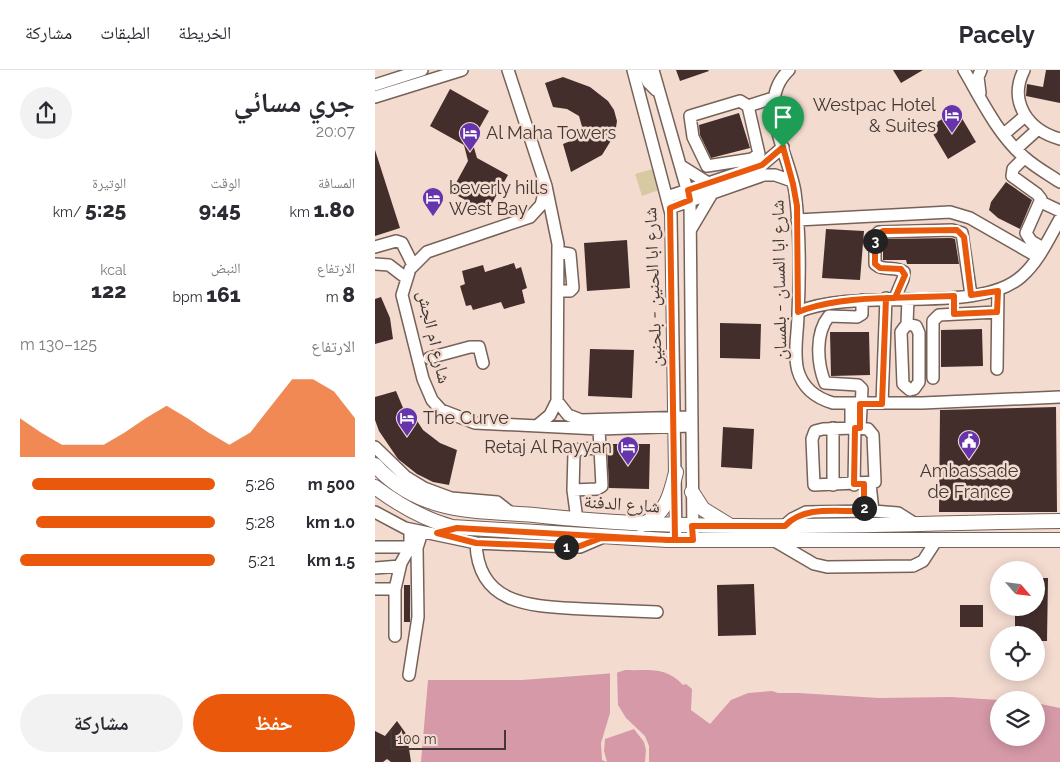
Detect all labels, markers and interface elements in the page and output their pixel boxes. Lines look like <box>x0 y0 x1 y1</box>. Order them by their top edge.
text: Pacely <box>958 20 1035 49</box>
text: مشاركة <box>25 22 72 43</box>
text: الطبقات <box>100 22 150 43</box>
text: الخريطة <box>178 22 231 43</box>
text: جري مسائي <box>234 86 355 119</box>
button: share <box>20 87 72 139</box>
place label: Westpac Hotel & Suites <box>813 94 936 136</box>
pin <box>762 96 804 147</box>
icon: arrive <box>769 103 797 131</box>
hotel icon: Westpac Hotel & Suites <box>940 103 964 134</box>
hotel icon: Al Maha Towers <box>458 121 482 152</box>
text: 20:07 <box>316 122 355 141</box>
place label: Al Maha Towers <box>486 122 617 143</box>
text: الوتيرة <box>92 175 126 191</box>
text: الوقت <box>211 175 241 191</box>
text: المسافة <box>318 175 355 191</box>
place label: beverly hills West Bay <box>449 177 548 219</box>
hotel icon: beverly hills West Bay <box>421 186 445 217</box>
text: 5:25 <box>85 197 126 222</box>
text: 9:45 <box>199 197 241 222</box>
text: 1.80 <box>313 197 355 222</box>
street label: شارع ابا المسان - بلمسان <box>767 200 791 360</box>
text: /km <box>53 204 85 220</box>
text: km <box>290 204 313 220</box>
street label: شارع ابا الحنين - بلحنين <box>639 207 667 367</box>
pin: 3 <box>863 228 887 254</box>
text: 3 <box>872 233 879 249</box>
text: النبض <box>211 260 241 276</box>
text: الارتفاع <box>317 260 355 276</box>
text: kcal <box>100 262 126 278</box>
text: 122 <box>91 278 126 303</box>
text: 161 <box>206 282 241 307</box>
text: 8 <box>342 282 355 307</box>
street label: شارع ام الجش <box>412 288 455 386</box>
text: bpm <box>172 289 206 305</box>
text: m <box>326 289 342 305</box>
text: 125–130 m <box>20 335 97 354</box>
text: الارتفاع <box>311 337 355 356</box>
hotel icon: The Curve <box>395 406 419 437</box>
place label: The Curve <box>423 407 509 428</box>
public building icon: Ambassade de France <box>957 429 981 460</box>
hotel icon: Retaj Al Rayyan <box>616 435 640 466</box>
place label: Retaj Al Rayyan <box>484 436 612 457</box>
place label: Ambassade de France <box>920 460 1019 502</box>
text: 5:26 <box>245 475 275 494</box>
text: 500 m <box>308 475 355 494</box>
street label: شارع الدفنة <box>583 490 661 518</box>
pin: 2 <box>851 496 877 520</box>
text: 2 <box>861 500 868 516</box>
text: 5:28 <box>245 513 275 532</box>
text: 1.0 km <box>306 513 355 532</box>
pin: 1 <box>553 534 579 560</box>
text: 1 <box>563 539 570 555</box>
text: 5:21 <box>248 551 275 570</box>
text: 1.5 km <box>307 551 355 570</box>
north arrow <box>990 561 1045 616</box>
map controls <box>990 561 1045 746</box>
button: locate <box>990 626 1045 681</box>
button: layers <box>990 691 1045 746</box>
button: مشاركة <box>20 694 183 752</box>
button: حفظ <box>193 694 355 752</box>
scale bar <box>390 727 506 750</box>
text: 100 m <box>397 731 437 747</box>

